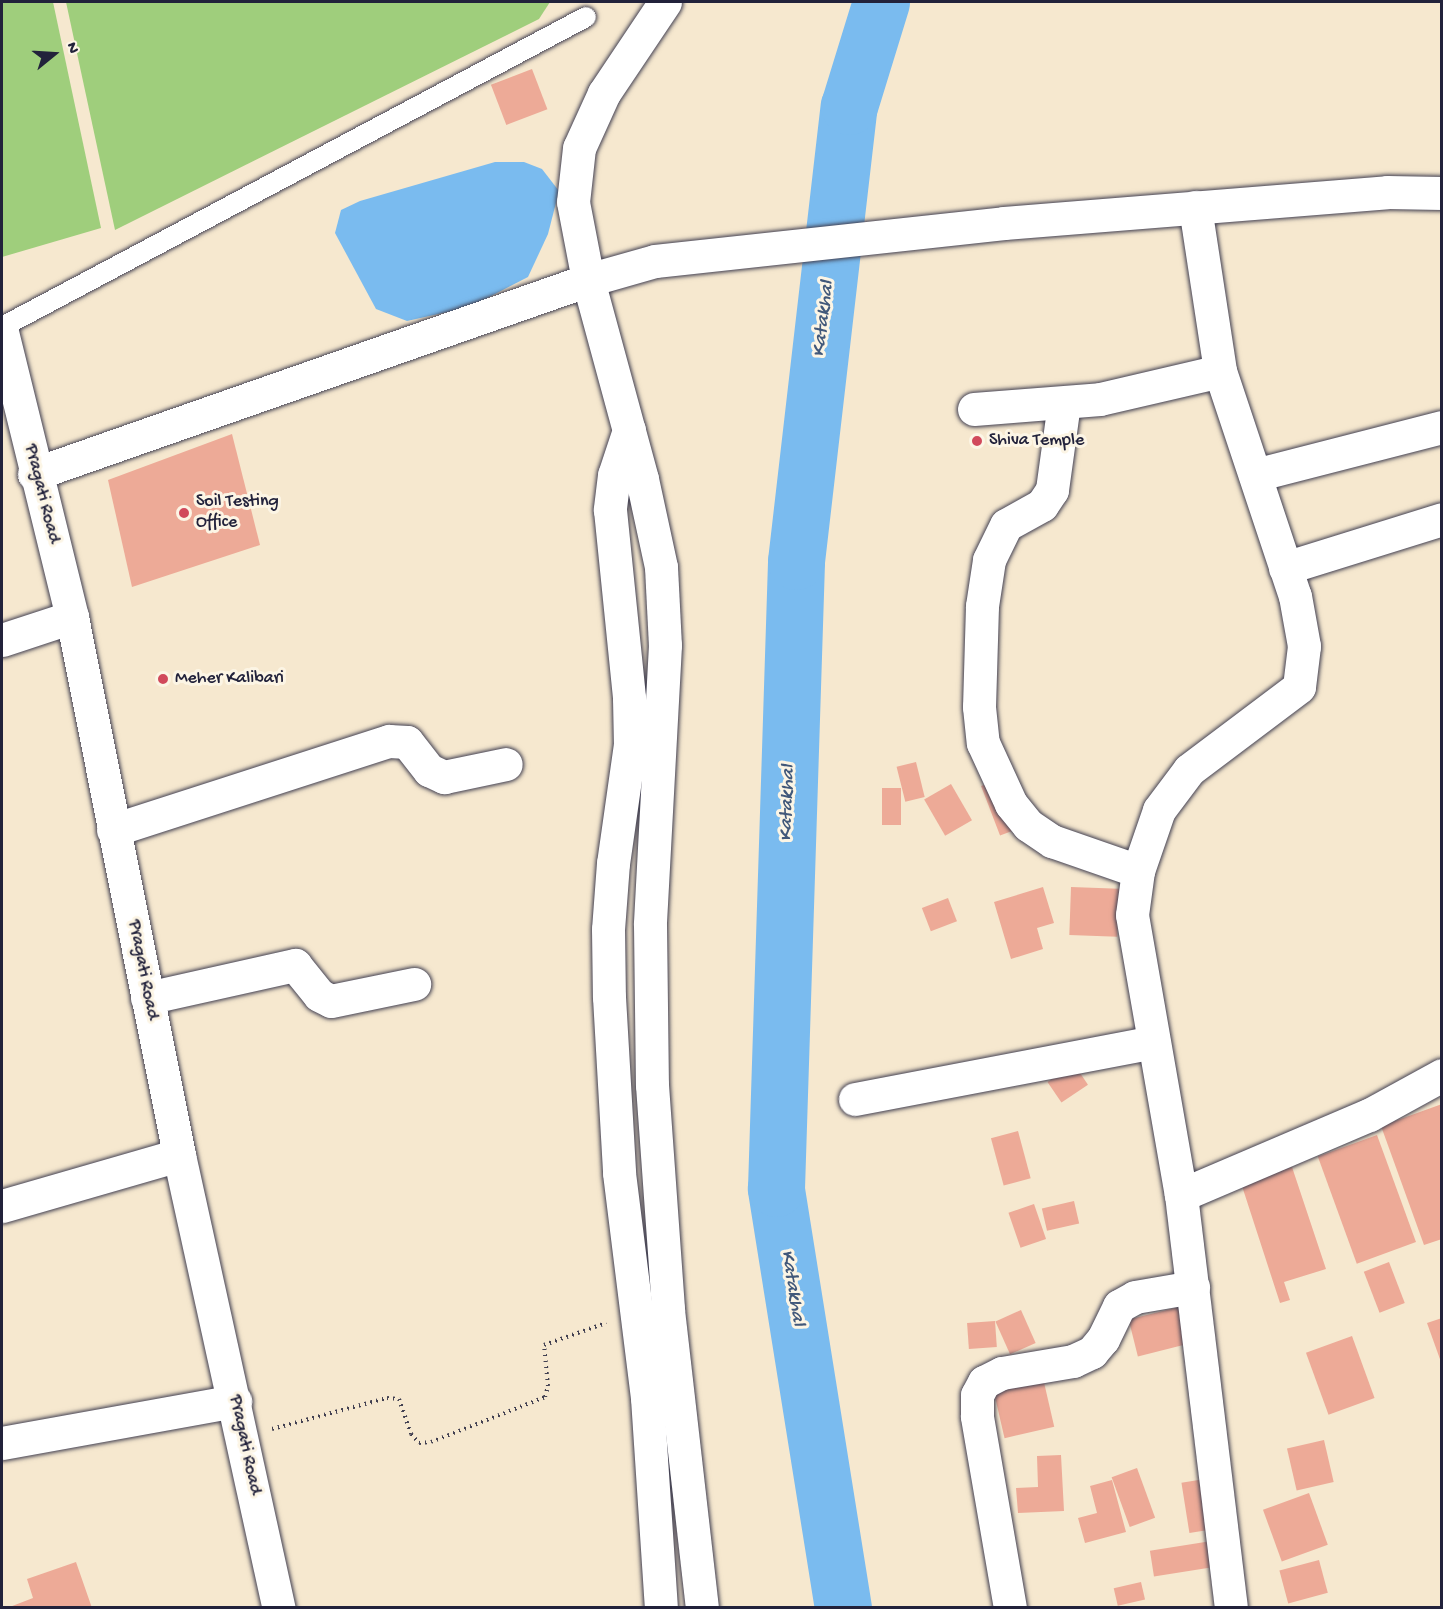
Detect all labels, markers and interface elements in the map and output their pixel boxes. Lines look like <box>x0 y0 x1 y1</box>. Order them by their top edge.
north arrow <box>24 24 84 84</box>
text: N <box>61 40 82 56</box>
water label: Katakhal <box>807 280 841 358</box>
place label: Shiva Temple <box>989 430 1084 452</box>
marker: Shiva Temple <box>970 434 984 448</box>
street label: Pragati Road <box>18 442 64 546</box>
place label: Soil Testing Office <box>196 492 279 534</box>
marker: Soil Testing Office <box>177 506 191 520</box>
place label: Meher Kalibari <box>175 668 284 690</box>
marker: Meher Kalibari <box>156 672 170 686</box>
water label: Katakhal <box>775 764 801 842</box>
street label: Pragati Road <box>122 918 162 1022</box>
water label: Katakhal <box>774 1248 810 1328</box>
street label: Pragati Road <box>223 1393 265 1497</box>

